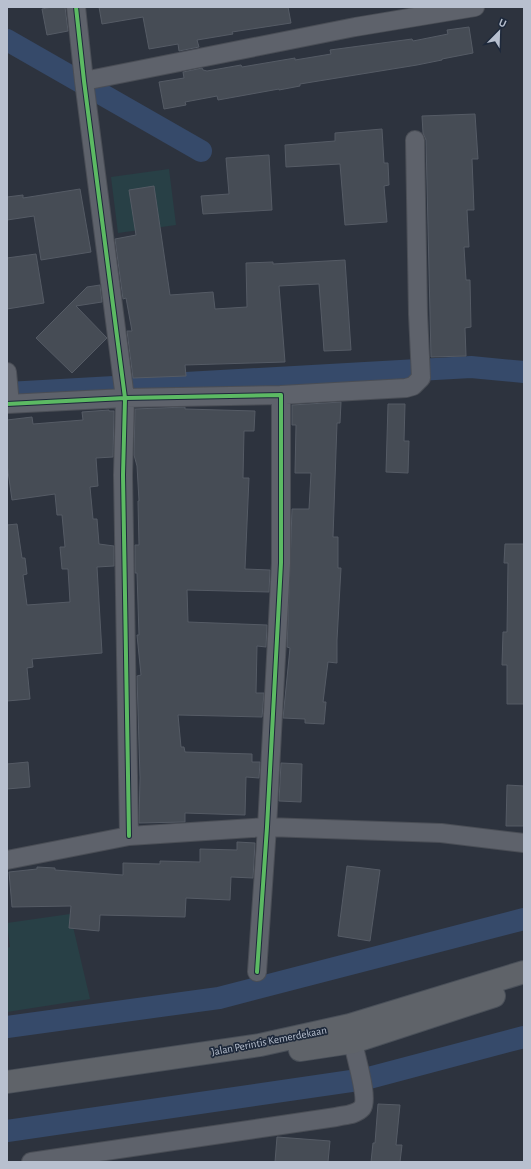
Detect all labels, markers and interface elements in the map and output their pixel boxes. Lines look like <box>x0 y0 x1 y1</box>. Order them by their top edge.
north arrow <box>479 12 519 52</box>
text: U <box>497 17 508 30</box>
street label: Jalan Perintis Kemerdekaan <box>210 1024 328 1058</box>

